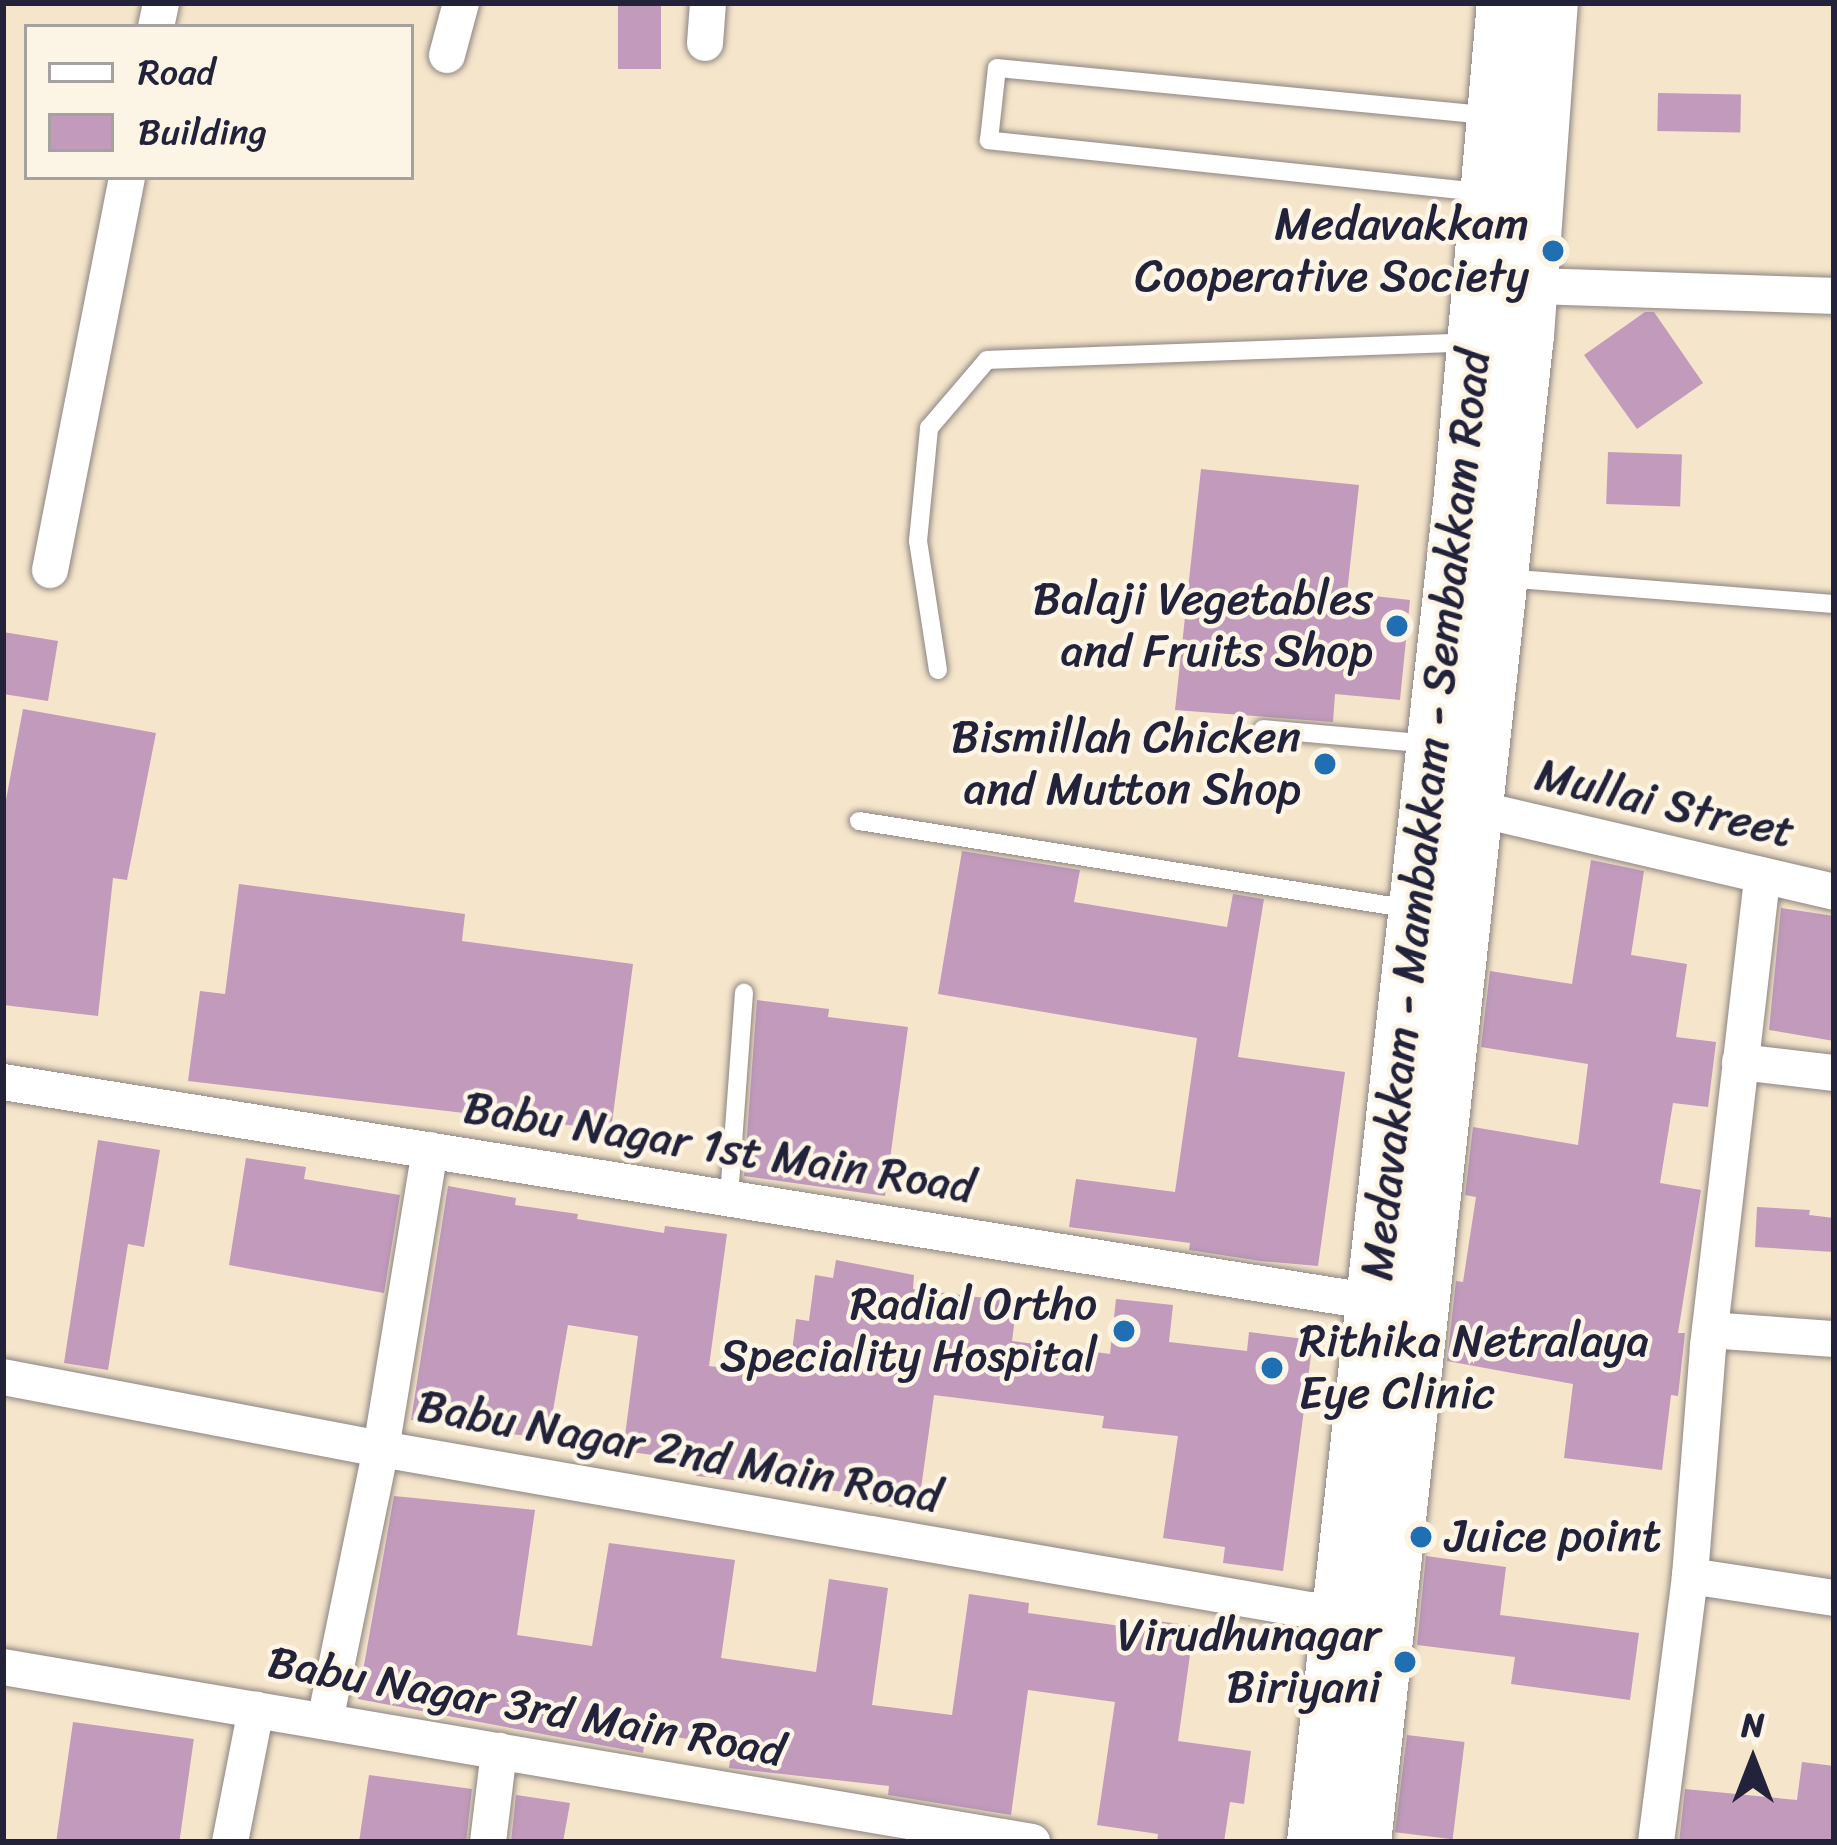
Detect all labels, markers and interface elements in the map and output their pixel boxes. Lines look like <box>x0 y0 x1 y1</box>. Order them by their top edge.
legend <box>24 24 414 180</box>
text: Road <box>138 40 215 104</box>
text: Building <box>138 100 267 164</box>
place label: Medavakkam Cooperative Society <box>1133 198 1529 304</box>
marker: Medavakkam Cooperative Society <box>1540 238 1566 264</box>
street label: Medavakkam - Mambakkam - Sembakkam Road <box>1350 348 1502 1282</box>
place label: Balaji Vegetables and Fruits Shop <box>1033 573 1373 679</box>
marker: Balaji Vegetables and Fruits Shop <box>1384 613 1410 639</box>
place label: Bismillah Chicken and Mutton Shop <box>951 711 1301 817</box>
street label: Mullai Street <box>1530 748 1800 860</box>
marker: Bismillah Chicken and Mutton Shop <box>1312 751 1338 777</box>
street label: Babu Nagar 1st Main Road <box>460 1081 978 1215</box>
place label: Radial Ortho Speciality Hospital <box>719 1278 1097 1384</box>
marker: Radial Ortho Speciality Hospital <box>1108 1315 1140 1347</box>
place label: Rithika Netralaya Eye Clinic <box>1299 1315 1649 1421</box>
marker: Rithika Netralaya Eye Clinic <box>1256 1352 1288 1384</box>
street label: Babu Nagar 2nd Main Road <box>413 1379 945 1525</box>
place label: Juice point <box>1445 1510 1660 1564</box>
marker: Juice point <box>1408 1524 1434 1550</box>
place label: Virudhunagar Biriyani <box>1117 1609 1381 1715</box>
street label: Babu Nagar 3rd Main Road <box>264 1635 788 1779</box>
marker: Virudhunagar Biriyani <box>1392 1649 1418 1675</box>
text: N <box>1742 1696 1764 1754</box>
north arrow <box>1693 1701 1813 1821</box>

